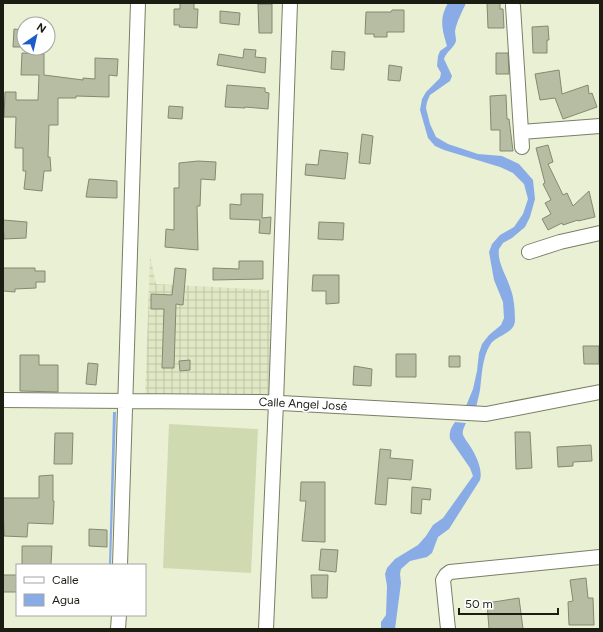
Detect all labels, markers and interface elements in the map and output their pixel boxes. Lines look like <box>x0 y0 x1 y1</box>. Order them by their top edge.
north arrow <box>16 16 56 56</box>
text: N <box>34 20 48 36</box>
street label: Calle Angel José <box>258 395 348 413</box>
legend <box>16 564 146 616</box>
text: Calle <box>52 573 79 587</box>
scale bar <box>459 590 558 616</box>
text: Agua <box>52 593 80 607</box>
text: 50 m <box>465 597 493 611</box>

